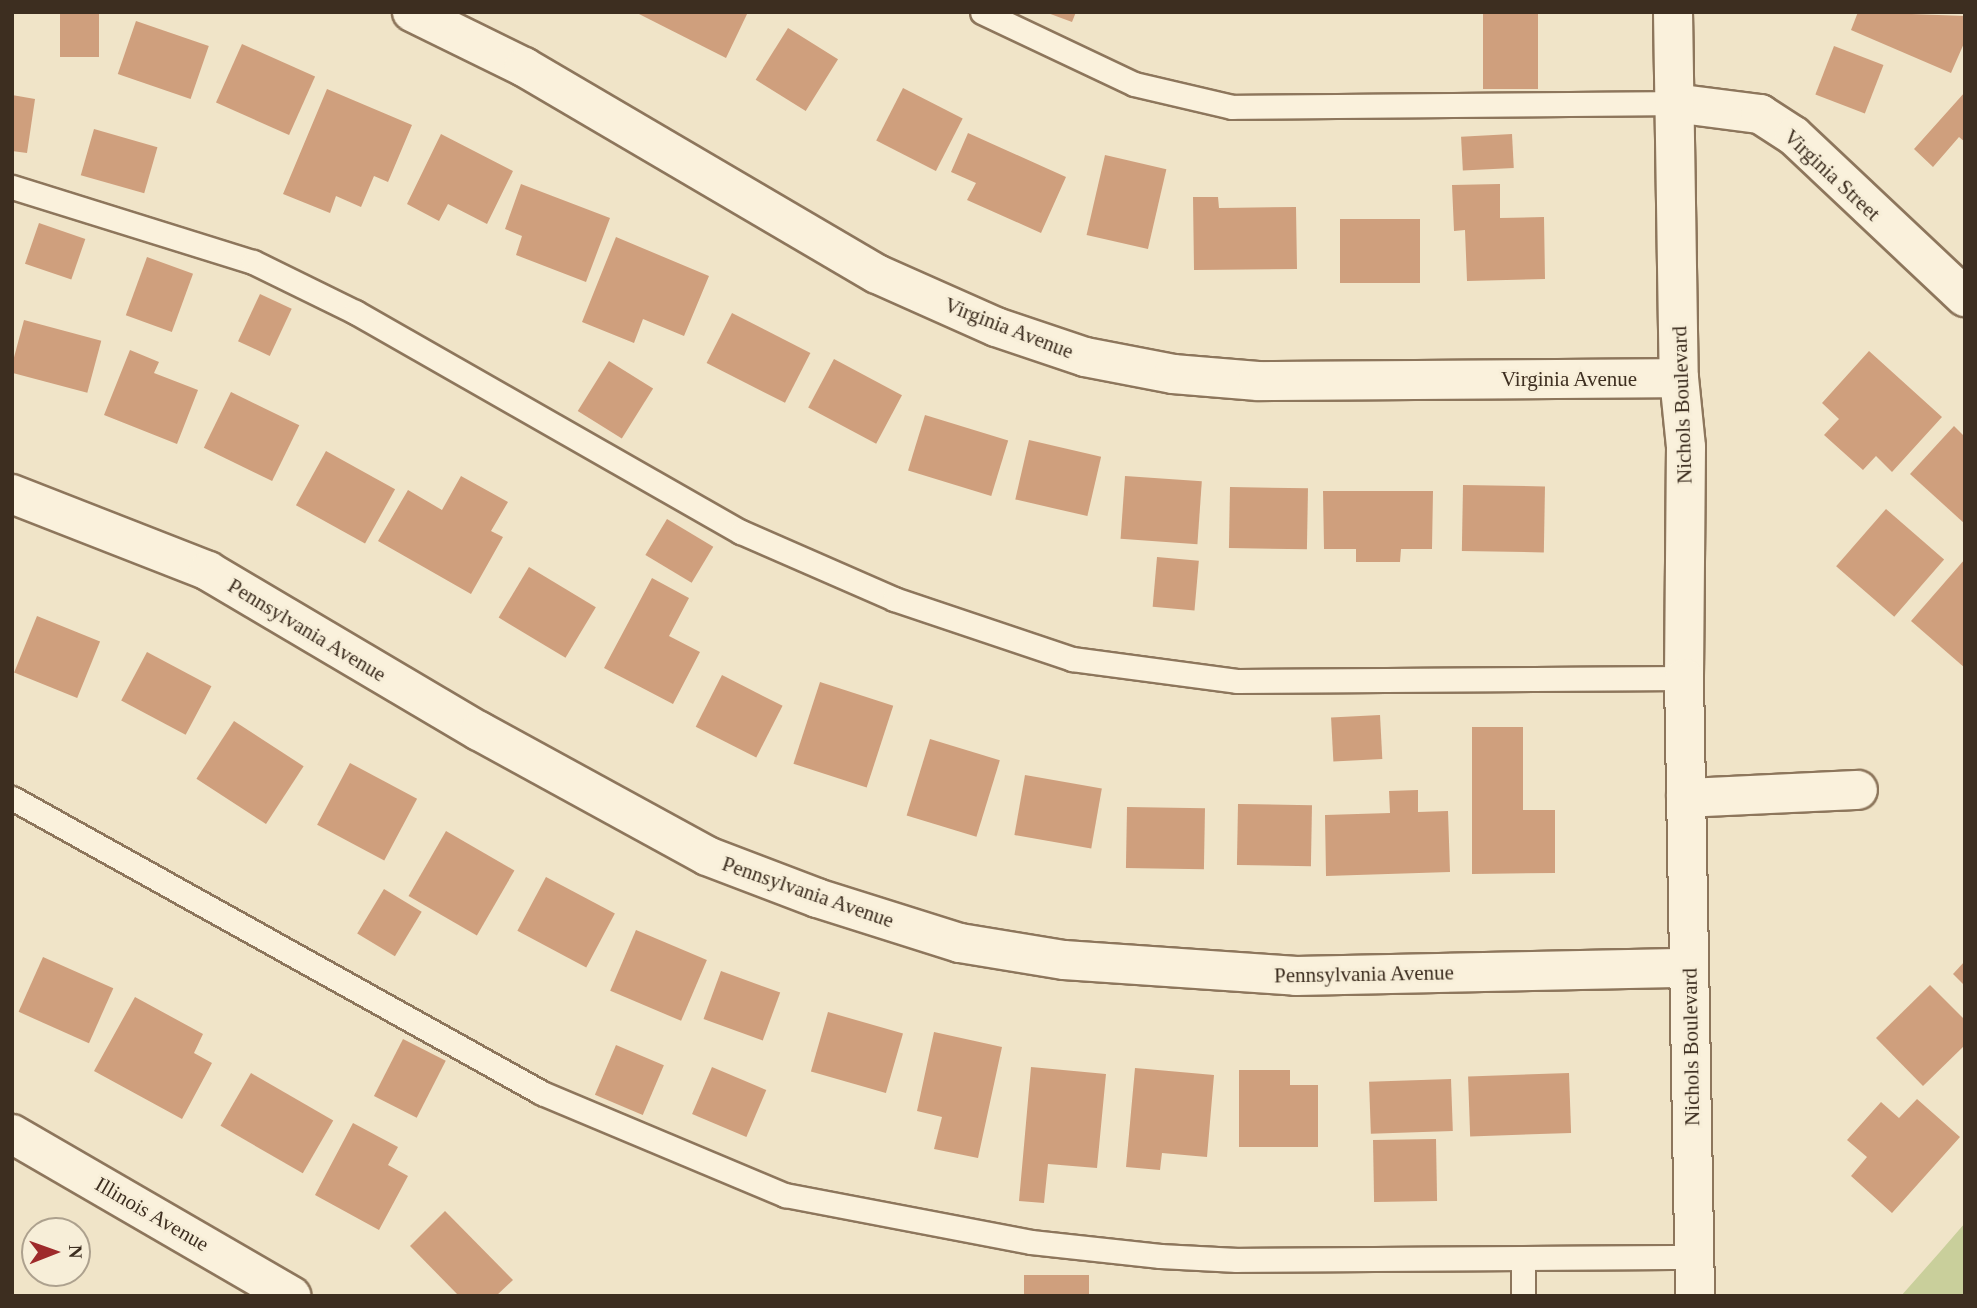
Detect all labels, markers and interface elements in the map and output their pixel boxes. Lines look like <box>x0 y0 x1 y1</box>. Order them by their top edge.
street label: Virginia Street <box>1779 124 1885 226</box>
street label: Virginia Avenue <box>940 292 1078 364</box>
street label: Nichols Boulevard <box>1667 326 1697 484</box>
street label: Virginia Avenue <box>1500 366 1638 392</box>
street label: Pennsylvania Avenue <box>223 573 391 687</box>
street label: Pennsylvania Avenue <box>718 851 898 933</box>
street label: Pennsylvania Avenue <box>1273 960 1455 988</box>
street label: Nichols Boulevard <box>1677 968 1705 1126</box>
street label: Illinois Avenue <box>90 1171 214 1257</box>
north arrow <box>21 1217 91 1287</box>
text: N <box>65 1245 86 1259</box>

